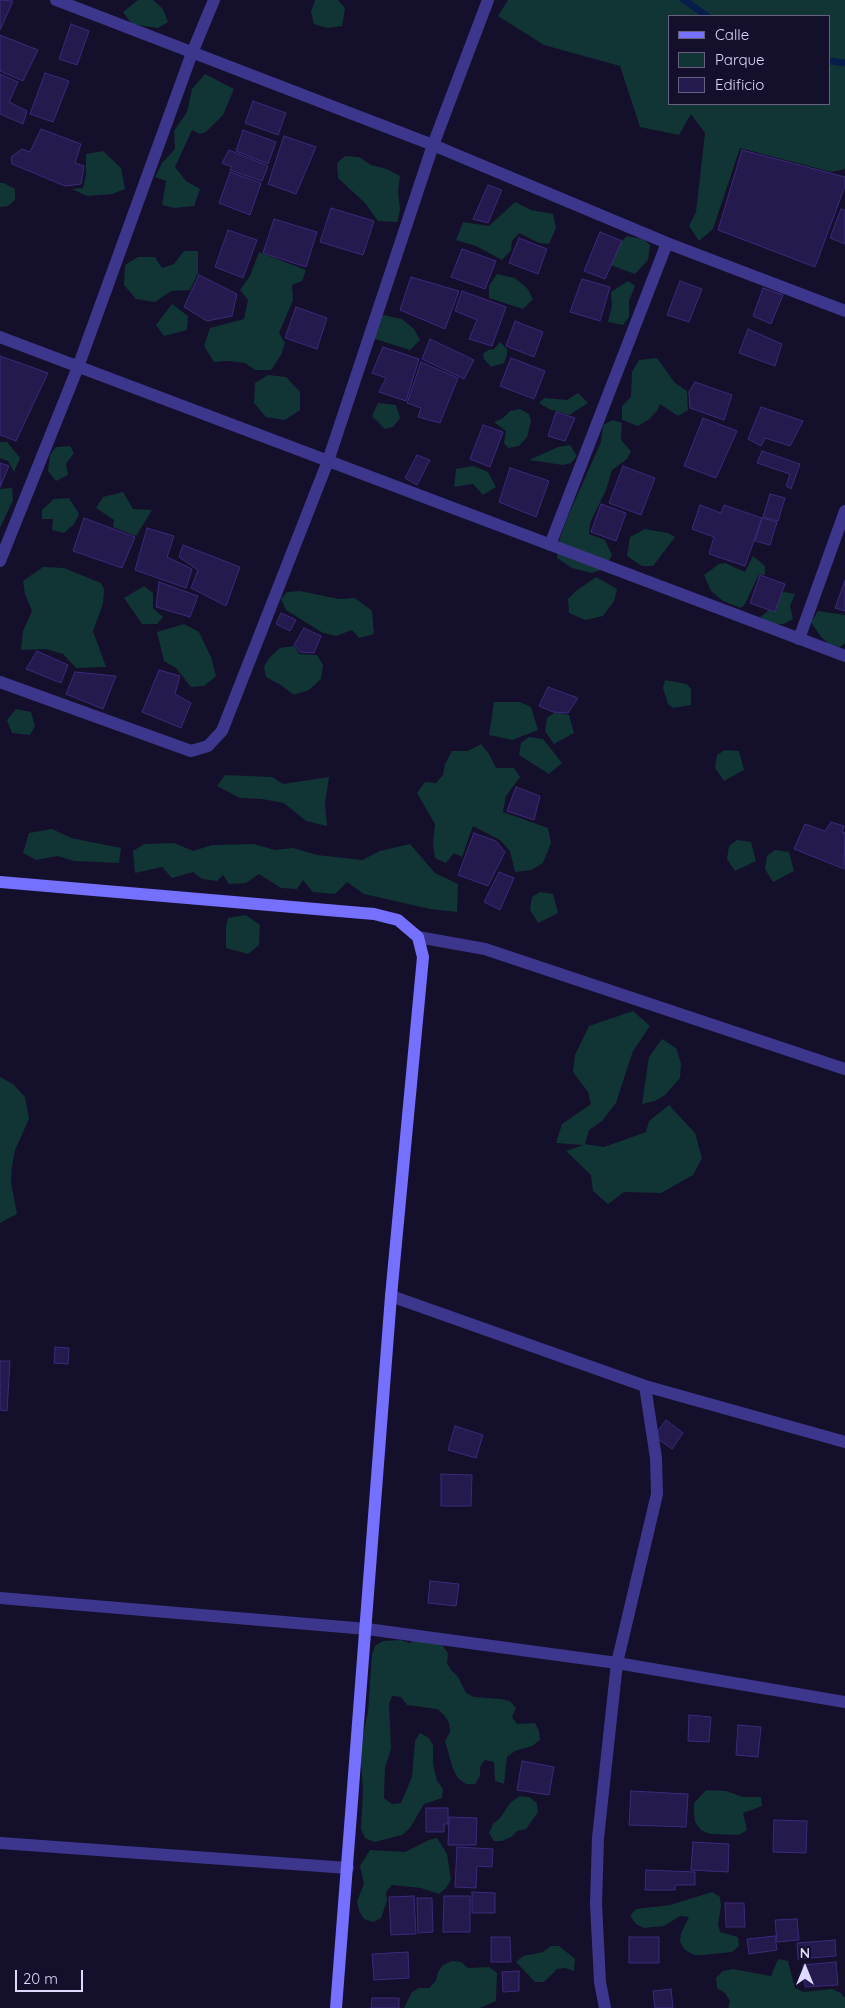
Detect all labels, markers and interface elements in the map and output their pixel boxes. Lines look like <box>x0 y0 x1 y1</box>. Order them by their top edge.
legend <box>668 15 830 105</box>
text: Calle <box>715 25 749 44</box>
text: Parque <box>715 50 765 69</box>
text: Edificio <box>715 75 764 94</box>
north arrow <box>780 1943 830 1993</box>
text: N <box>800 1944 810 1962</box>
scale bar <box>18 1960 85 1992</box>
text: 20 m <box>23 1969 58 1988</box>

